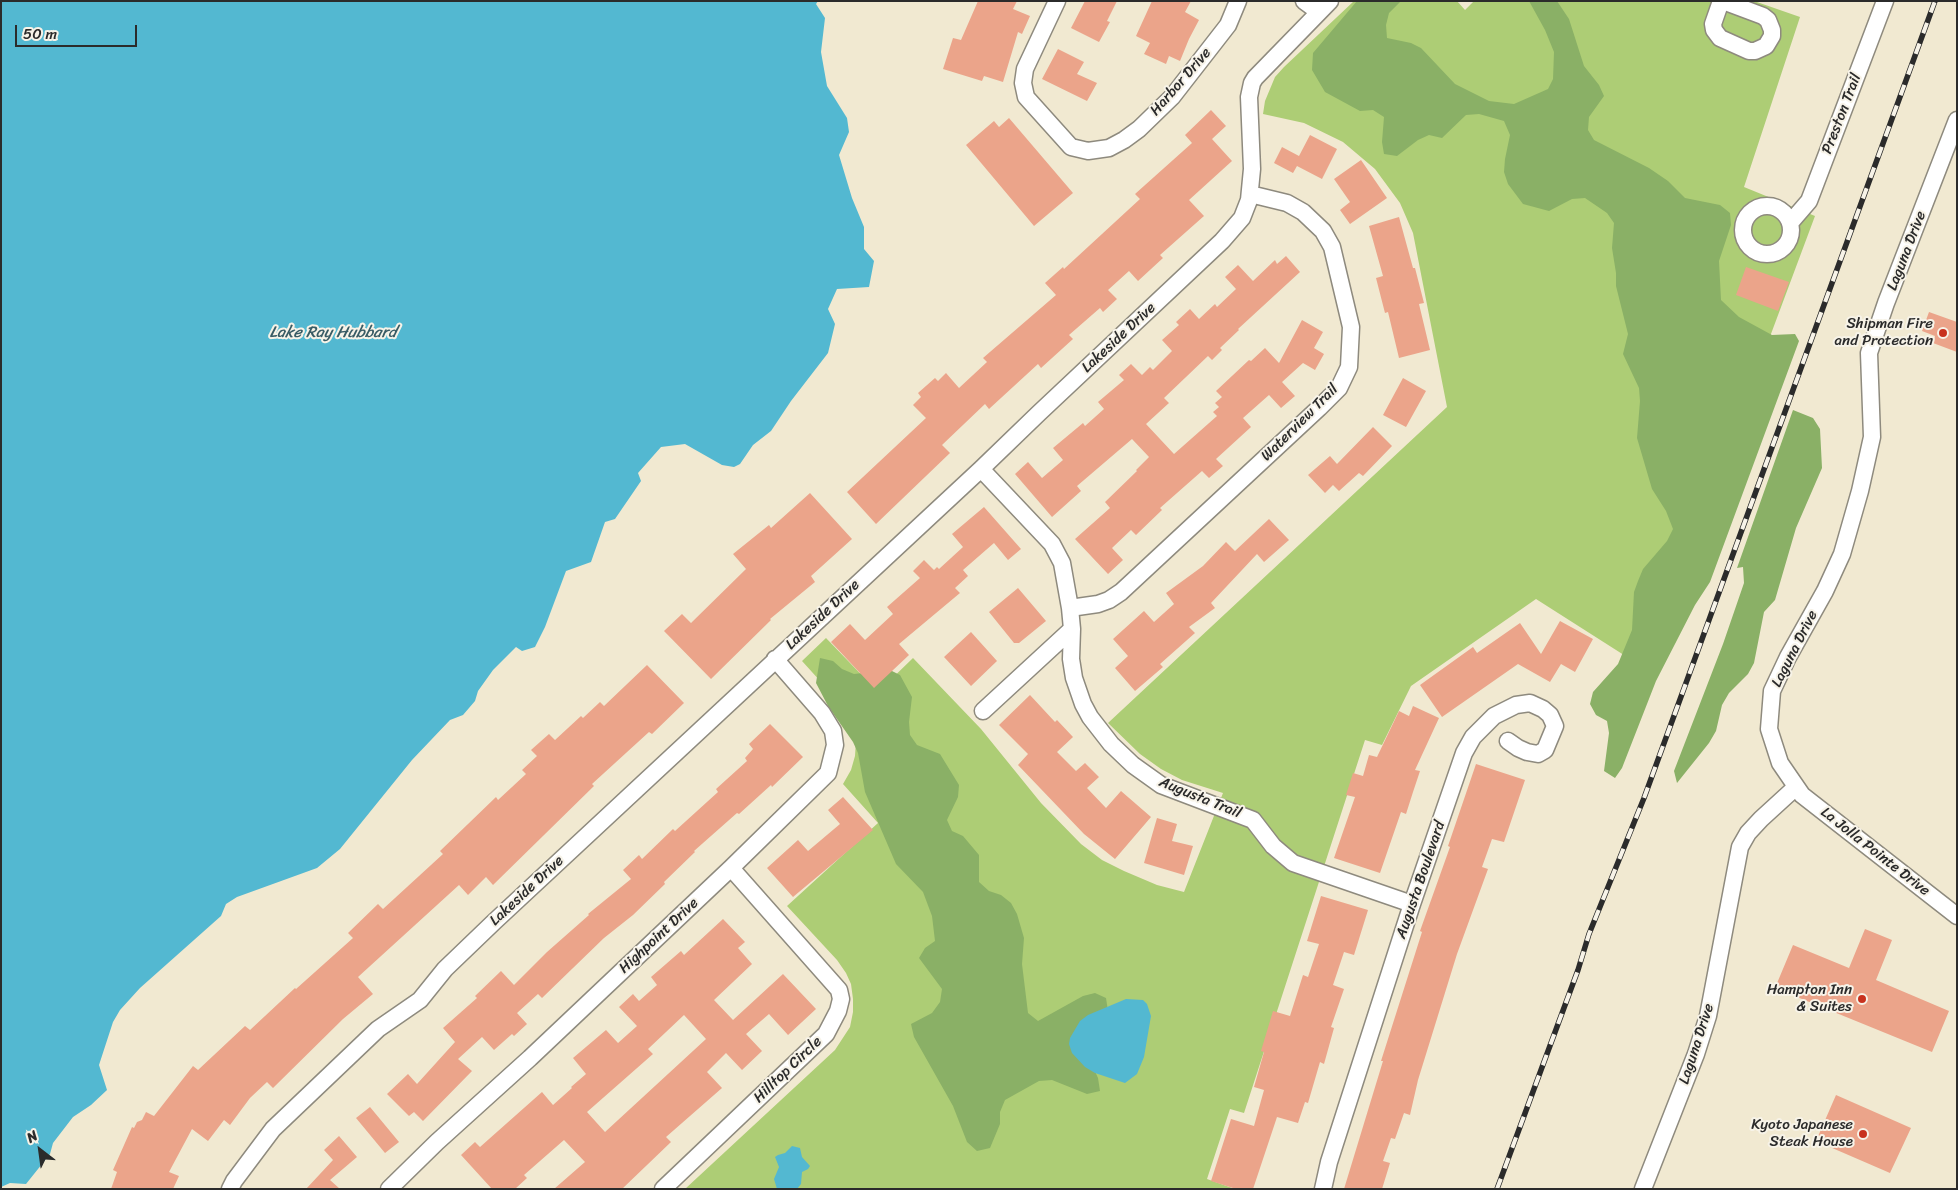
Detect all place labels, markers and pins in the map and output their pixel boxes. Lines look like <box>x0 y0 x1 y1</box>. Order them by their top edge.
place label: Shipman Fire and Protection <box>1835 315 1933 350</box>
marker: Shipman Fire and Protection <box>1937 327 1949 339</box>
place label: Hampton Inn & Suites <box>1767 981 1852 1016</box>
marker: Hampton Inn & Suites <box>1856 993 1868 1005</box>
place label: Kyoto Japanese Steak House <box>1751 1116 1853 1151</box>
marker: Kyoto Japanese Steak House <box>1857 1128 1869 1140</box>

